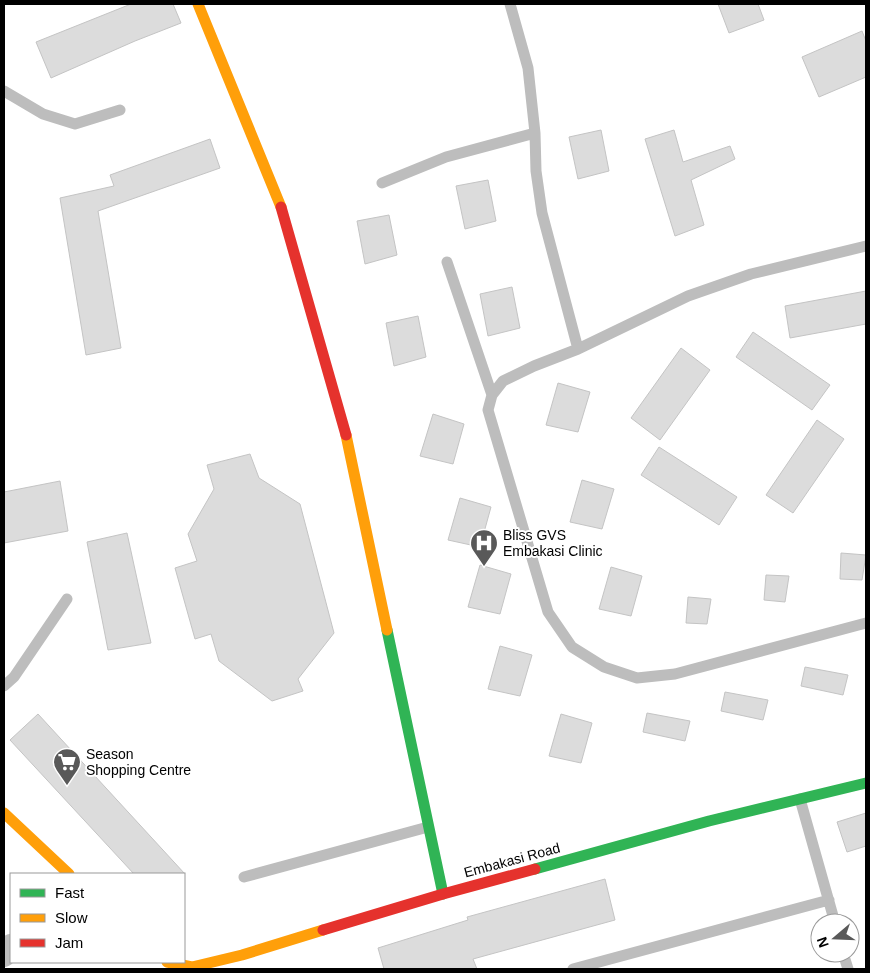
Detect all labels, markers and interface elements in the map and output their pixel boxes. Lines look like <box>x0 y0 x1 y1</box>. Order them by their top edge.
place label: Bliss GVS Embakasi Clinic <box>503 527 603 559</box>
hospital icon: Bliss GVS Embakasi Clinic <box>469 528 499 567</box>
place label: Season Shopping Centre <box>86 746 191 778</box>
supermarket icon: Season Shopping Centre <box>52 747 82 786</box>
street label: Embakasi Road <box>462 839 562 881</box>
legend <box>10 873 185 963</box>
text: Fast <box>55 884 85 901</box>
text: Slow <box>55 909 88 926</box>
north arrow <box>810 913 860 963</box>
text: Jam <box>55 934 83 951</box>
text: N <box>813 935 832 950</box>

